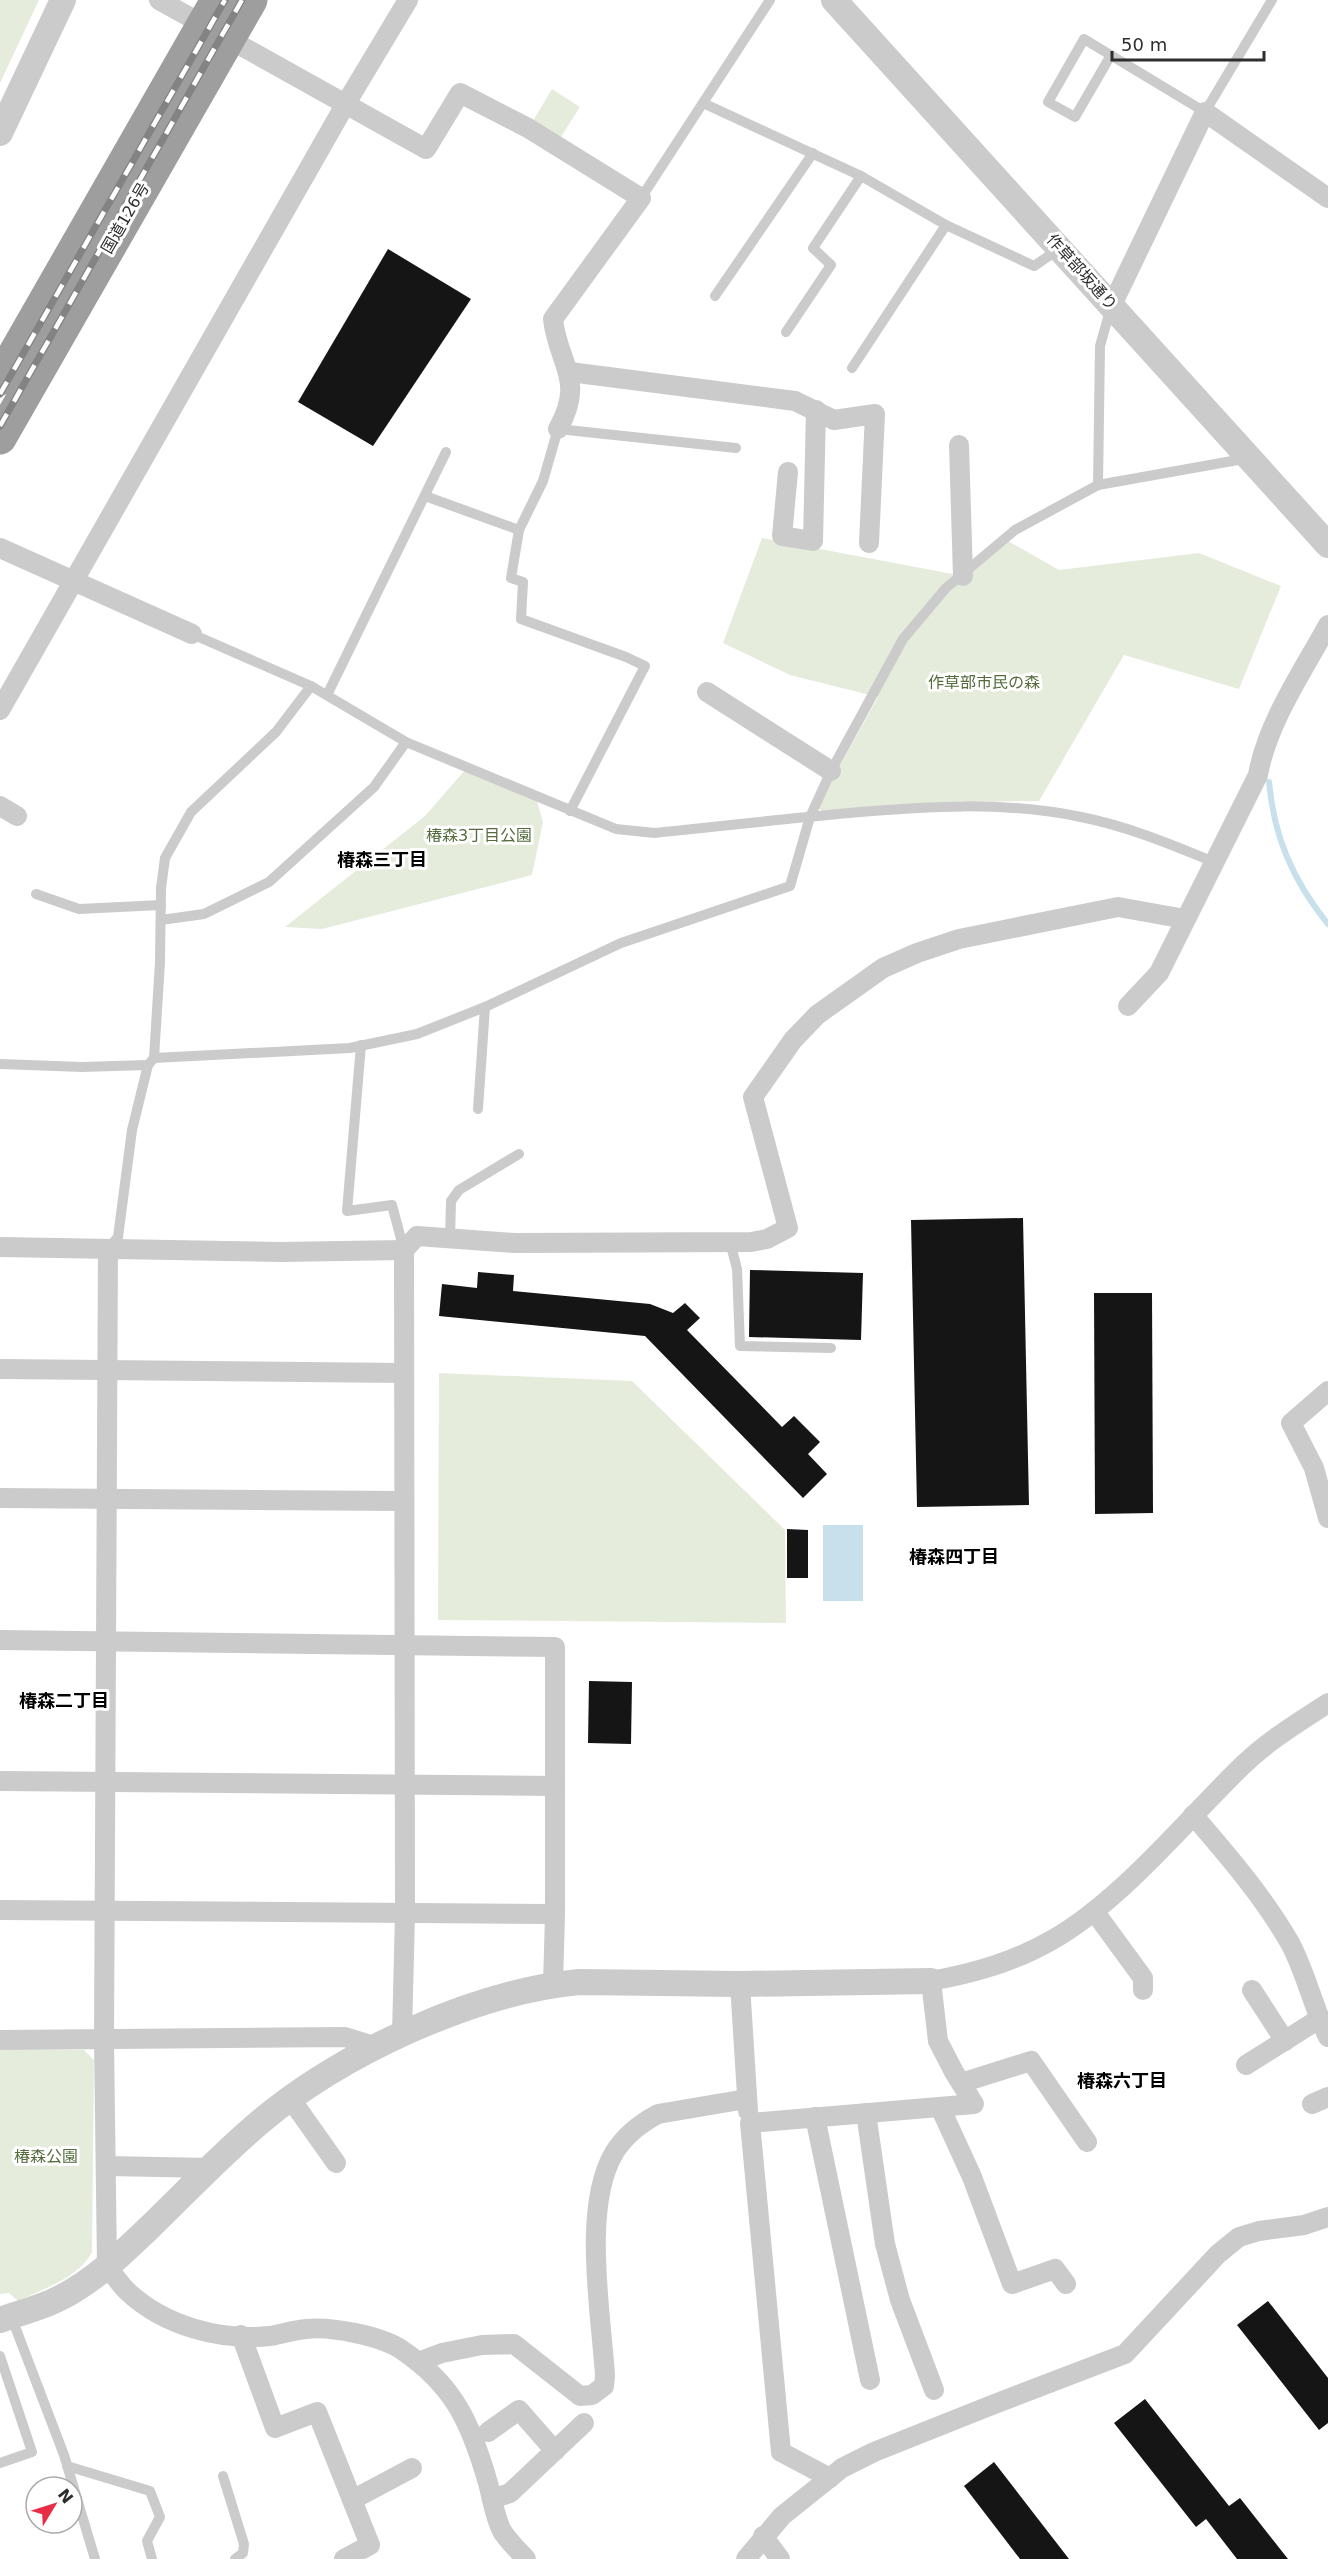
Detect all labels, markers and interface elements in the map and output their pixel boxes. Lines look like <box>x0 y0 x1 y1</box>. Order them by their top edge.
scale bar <box>1112 24 1264 62</box>
text: 50 m <box>1121 34 1167 55</box>
street label: 国道126号 <box>97 179 153 257</box>
street label: 作草部坂通り <box>1043 230 1121 314</box>
park label: 作草部市民の森 <box>928 673 1040 692</box>
park label: 椿森3丁目公園 <box>426 826 532 845</box>
district label: 椿森三丁目 <box>337 849 427 870</box>
district label: 椿森四丁目 <box>909 1546 999 1567</box>
district label: 椿森二丁目 <box>19 1690 109 1711</box>
district label: 椿森六丁目 <box>1077 2070 1167 2091</box>
park label: 椿森公園 <box>14 2147 78 2166</box>
north arrow <box>24 2475 84 2535</box>
text: N <box>54 2485 77 2507</box>

